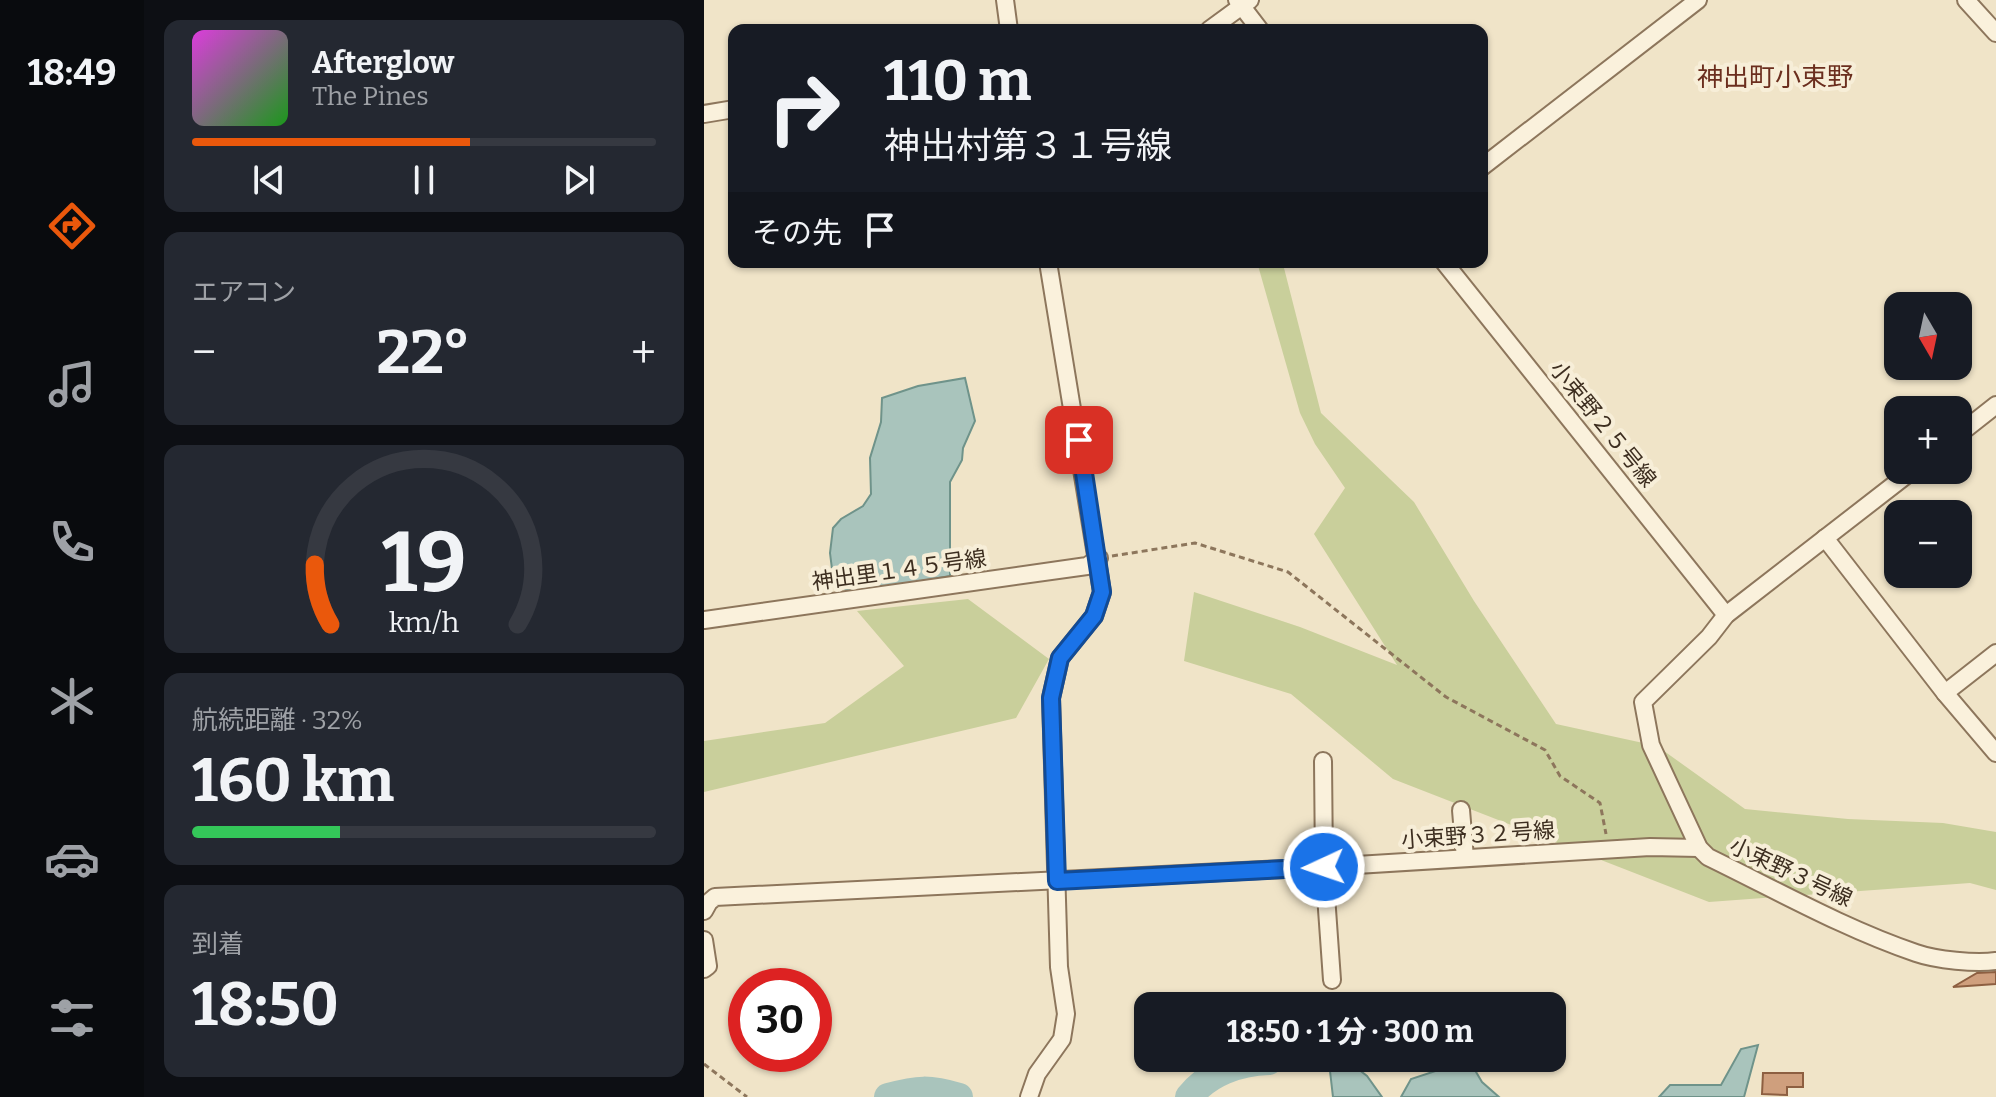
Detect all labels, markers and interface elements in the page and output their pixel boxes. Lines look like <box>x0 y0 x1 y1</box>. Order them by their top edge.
text: Afterglow <box>312 45 454 81</box>
text: 110 m <box>884 48 1031 115</box>
text: 18:49 <box>28 51 116 95</box>
icon: right <box>752 56 856 160</box>
district label: 神出町小束野 <box>1697 62 1853 93</box>
text: The Pines <box>312 81 429 112</box>
text: 神出村第３１号線 <box>884 124 1172 168</box>
icon: previous <box>247 158 291 202</box>
icon: pause <box>402 158 446 202</box>
icon: next <box>557 158 601 202</box>
icon: directions <box>44 198 100 254</box>
icon: arrive <box>858 208 902 252</box>
text: その先 <box>752 215 842 251</box>
text: エアコン <box>192 277 296 308</box>
north arrow <box>1884 292 1972 380</box>
map controls <box>1884 292 1972 588</box>
text: 22° <box>377 317 471 389</box>
text: − <box>192 326 216 379</box>
text: + <box>631 326 656 379</box>
icon: music <box>44 356 100 412</box>
street label: 小束野２５号線 <box>1544 356 1662 492</box>
button: + <box>1884 396 1972 484</box>
pin <box>1045 406 1113 474</box>
icon: arrive <box>1057 418 1101 462</box>
button: − <box>1884 500 1972 588</box>
text: 19 <box>381 512 467 612</box>
icon: phone <box>44 514 100 570</box>
street label: 神出里１４５号線 <box>810 544 988 596</box>
text: km/h <box>389 605 460 640</box>
icon: climate <box>44 673 100 729</box>
text: 航続距離 · 32% <box>192 705 363 736</box>
text: 160 km <box>192 745 394 817</box>
street label: 小束野３２号線 <box>1400 816 1556 854</box>
position arrow <box>1282 825 1366 909</box>
icon: car <box>44 831 100 887</box>
street label: 小束野３号線 <box>1725 832 1857 912</box>
text: 到着 <box>192 929 244 960</box>
speed limit sign: 30 <box>728 968 832 1072</box>
text: 18:50 <box>192 969 339 1041</box>
icon: filters <box>44 990 100 1046</box>
text: 18:50 · 1 分 · 300 m <box>1227 1014 1473 1050</box>

